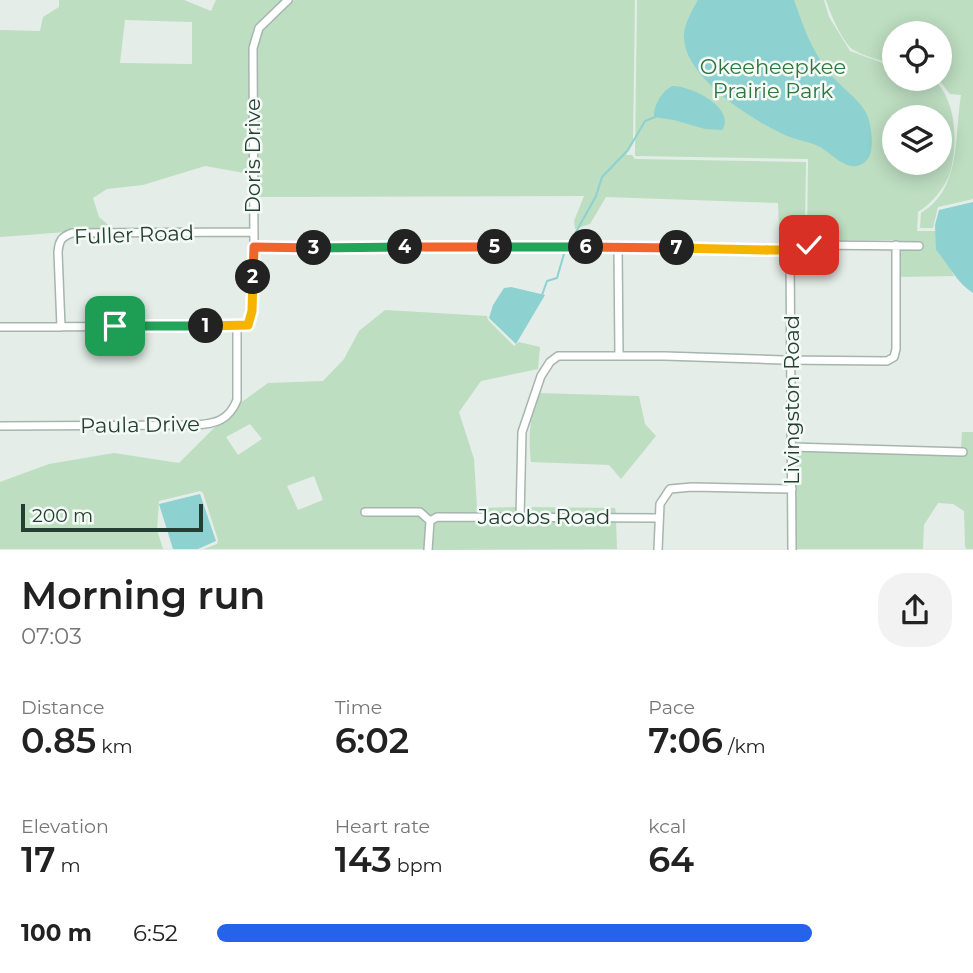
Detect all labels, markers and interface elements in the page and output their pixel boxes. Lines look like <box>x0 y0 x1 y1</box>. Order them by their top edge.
map controls <box>882 21 952 175</box>
button: locate <box>882 21 952 91</box>
park label: Okeeheepkee Prairie Park <box>700 54 846 103</box>
street label: Doris Drive <box>240 98 265 214</box>
button: layers <box>882 105 952 175</box>
pin <box>779 215 839 275</box>
street label: Fuller Road <box>74 220 194 249</box>
icon: check <box>790 226 828 264</box>
pin: 3 <box>296 230 332 266</box>
pin: 4 <box>388 230 422 264</box>
pin: 5 <box>477 230 512 264</box>
pin: 6 <box>568 230 604 264</box>
pin: 7 <box>660 230 694 266</box>
text: 4 <box>398 235 411 258</box>
text: 5 <box>489 235 500 258</box>
text: 6 <box>579 235 592 258</box>
text: 3 <box>308 236 319 259</box>
text: 7 <box>671 236 682 259</box>
pin: 2 <box>236 260 270 294</box>
text: 2 <box>247 265 258 288</box>
pin <box>85 296 145 356</box>
icon: arrive <box>96 307 134 345</box>
pin: 1 <box>188 308 224 344</box>
text: 1 <box>202 314 209 337</box>
street label: Livingston Road <box>779 315 804 485</box>
street label: Paula Drive <box>80 411 200 438</box>
scale bar <box>21 500 203 532</box>
text: 200 m <box>32 504 93 527</box>
street label: Jacobs Road <box>477 504 610 529</box>
text: Morning run <box>21 572 265 619</box>
button: share <box>878 573 952 647</box>
text: 07:03 <box>21 622 82 650</box>
text: Distance <box>21 696 104 719</box>
text: Time <box>335 696 382 719</box>
text: Pace <box>648 696 695 719</box>
text: 0.85 <box>21 719 96 762</box>
text: 6:02 <box>335 719 409 762</box>
text: 7:06 <box>648 719 723 762</box>
text: km <box>96 735 133 758</box>
text: /km <box>723 735 766 758</box>
text: Elevation <box>21 815 109 838</box>
text: Heart rate <box>335 815 430 838</box>
text: kcal <box>648 815 686 838</box>
text: 17 <box>21 838 56 881</box>
text: 143 <box>335 838 392 881</box>
text: 64 <box>648 838 694 881</box>
text: m <box>56 854 81 877</box>
text: bpm <box>392 854 443 877</box>
text: 100 m <box>21 919 92 947</box>
text: 6:52 <box>133 919 178 947</box>

